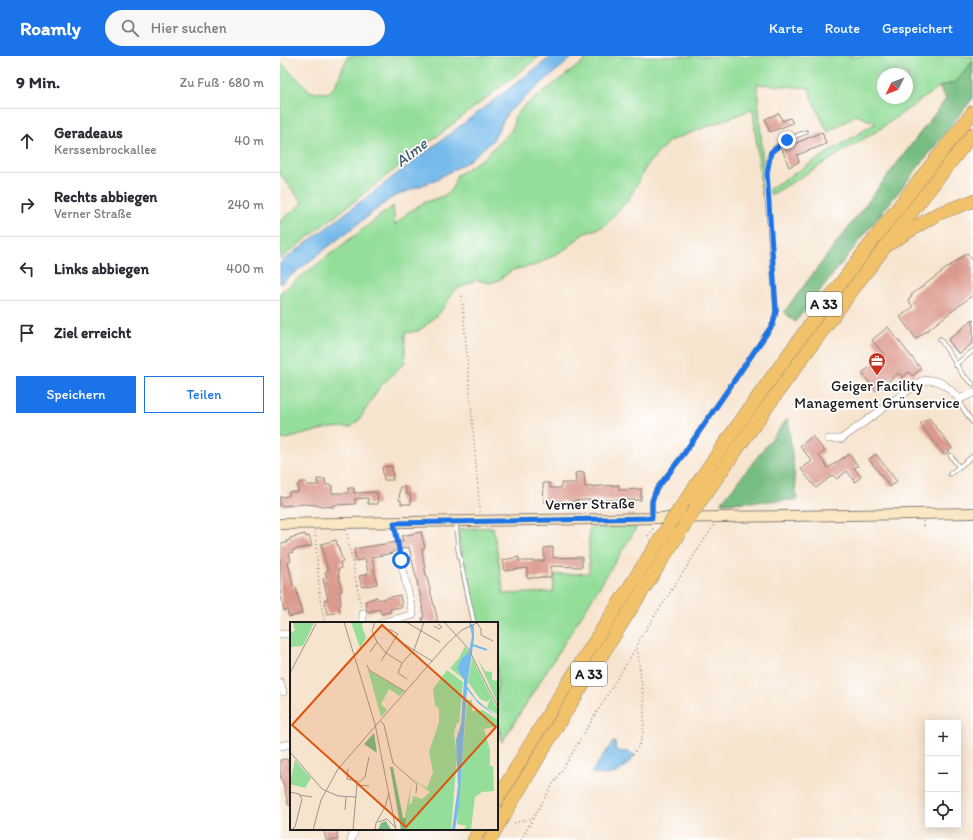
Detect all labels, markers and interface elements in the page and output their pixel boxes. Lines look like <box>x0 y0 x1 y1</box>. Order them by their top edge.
search box <box>105 10 385 46</box>
text: Roamly <box>20 17 81 40</box>
icon: search <box>119 17 141 39</box>
text: Hier suchen <box>151 19 227 37</box>
text: Karte <box>769 20 803 37</box>
text: Route <box>825 20 860 37</box>
text: Gespeichert <box>882 20 953 37</box>
north arrow <box>877 68 913 104</box>
text: 9 Min. <box>16 72 60 92</box>
text: Zu Fuß · 680 m <box>180 75 264 90</box>
text: Geradeaus <box>54 124 123 142</box>
icon: ahead <box>16 130 38 152</box>
route end <box>778 131 796 149</box>
text: 40 m <box>234 133 264 148</box>
water label: Alme <box>392 133 432 171</box>
text: Kerssenbrockallee <box>54 142 157 157</box>
text: Rechts abbiegen <box>54 188 157 206</box>
icon: right <box>16 194 38 216</box>
text: 240 m <box>227 197 264 212</box>
text: Verner Straße <box>54 206 132 221</box>
icon: left <box>16 258 38 280</box>
text: Links abbiegen <box>54 260 149 278</box>
text: 400 m <box>226 261 264 276</box>
road number: A 33 <box>806 292 842 316</box>
icon: arrive <box>16 322 38 344</box>
text: Ziel erreicht <box>54 324 131 342</box>
office icon: Geiger Facility Management Grünservice <box>867 351 887 376</box>
button: Speichern <box>16 376 136 413</box>
button: Teilen <box>144 376 264 413</box>
place label: Geiger Facility Management Grünservice <box>794 377 960 412</box>
street label: Verner Straße <box>545 494 635 514</box>
route start <box>392 551 410 569</box>
inset map <box>290 622 498 830</box>
road number: A 33 <box>571 662 607 686</box>
map controls <box>925 720 961 828</box>
button: + <box>925 720 961 756</box>
button: − <box>925 756 961 792</box>
button: locate <box>925 792 961 828</box>

